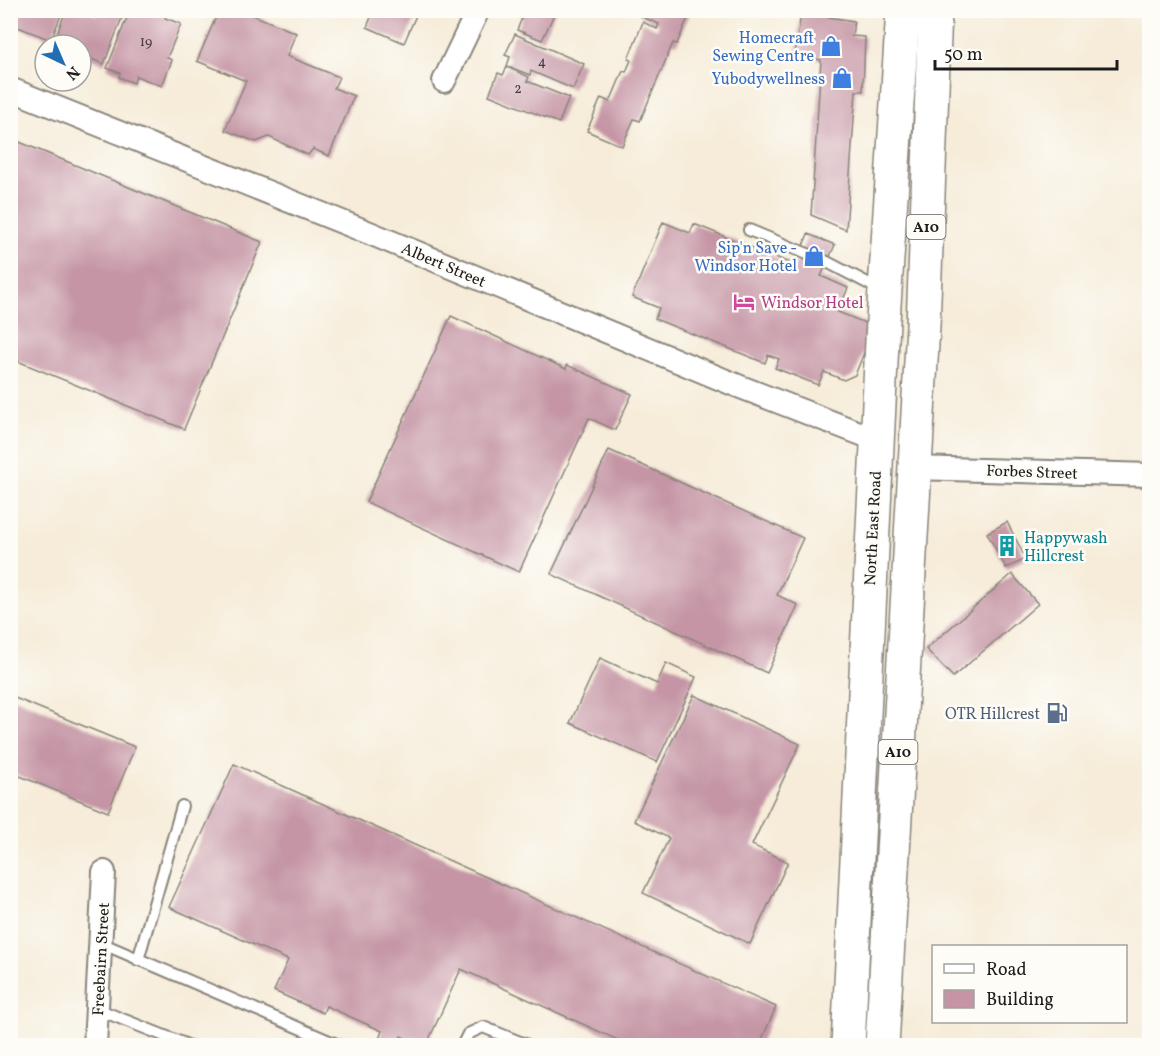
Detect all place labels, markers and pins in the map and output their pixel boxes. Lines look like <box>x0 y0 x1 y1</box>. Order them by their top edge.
place label: Homecraft Sewing Centre <box>712 28 814 68</box>
shop icon: Homecraft Sewing Centre <box>819 34 843 58</box>
shop icon: Yubodywellness <box>830 66 854 90</box>
place label: Yubodywellness <box>712 69 825 91</box>
place label: Sip'n Save - Windsor Hotel <box>694 238 797 278</box>
shop icon: Sip'n Save - Windsor Hotel <box>802 244 826 268</box>
hotel icon: Windsor Hotel <box>732 290 756 314</box>
place label: Windsor Hotel <box>761 293 864 315</box>
place label: Happywash Hillcrest <box>1024 528 1108 568</box>
building icon: Happywash Hillcrest <box>995 534 1019 558</box>
fuel station icon: OTR Hillcrest <box>1045 701 1069 725</box>
place label: OTR Hillcrest <box>945 704 1040 726</box>

